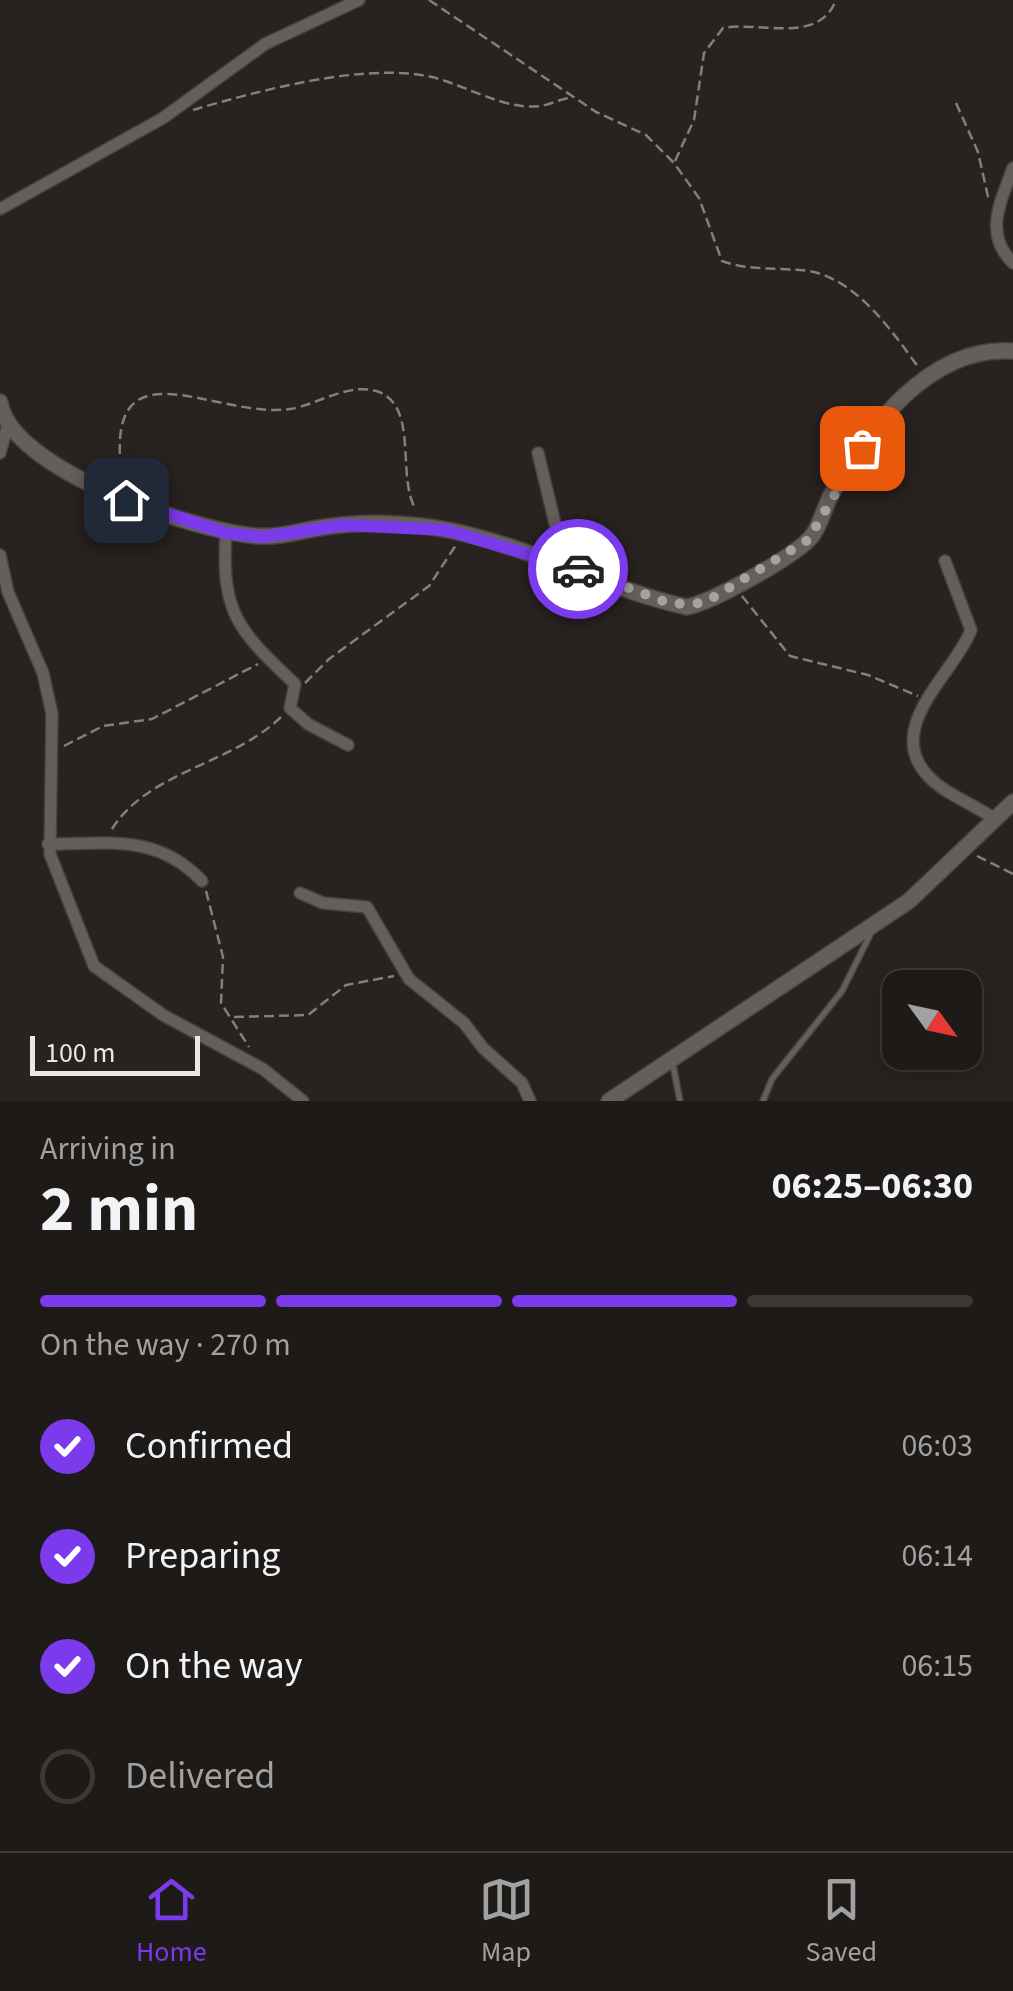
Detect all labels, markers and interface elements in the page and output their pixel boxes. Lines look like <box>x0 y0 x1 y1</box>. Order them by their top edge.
pin <box>820 406 905 491</box>
icon: bag <box>835 421 890 476</box>
pin <box>84 458 169 543</box>
icon: home <box>99 473 154 528</box>
courier <box>528 519 628 619</box>
icon: car <box>551 542 606 597</box>
north arrow <box>882 970 982 1070</box>
map controls <box>882 970 982 1070</box>
scale bar <box>30 1031 200 1076</box>
text: 100 m <box>45 1033 116 1073</box>
text: Arriving in <box>40 1126 176 1172</box>
text: 06:25–06:30 <box>771 1159 973 1213</box>
text: 2 min <box>40 1163 198 1256</box>
text: On the way · 270 m <box>40 1322 291 1368</box>
icon: check <box>40 1419 95 1474</box>
text: Confirmed <box>125 1419 293 1473</box>
text: 06:03 <box>901 1423 973 1469</box>
icon: check <box>40 1529 95 1584</box>
text: Preparing <box>125 1529 280 1583</box>
text: 06:14 <box>901 1533 973 1579</box>
icon: check <box>40 1639 95 1694</box>
text: On the way <box>125 1639 302 1693</box>
text: 06:15 <box>901 1643 973 1689</box>
text: Delivered <box>125 1749 275 1803</box>
tab: Home <box>136 1872 207 1972</box>
tab: Map <box>479 1872 534 1972</box>
tab: Saved <box>806 1872 877 1972</box>

